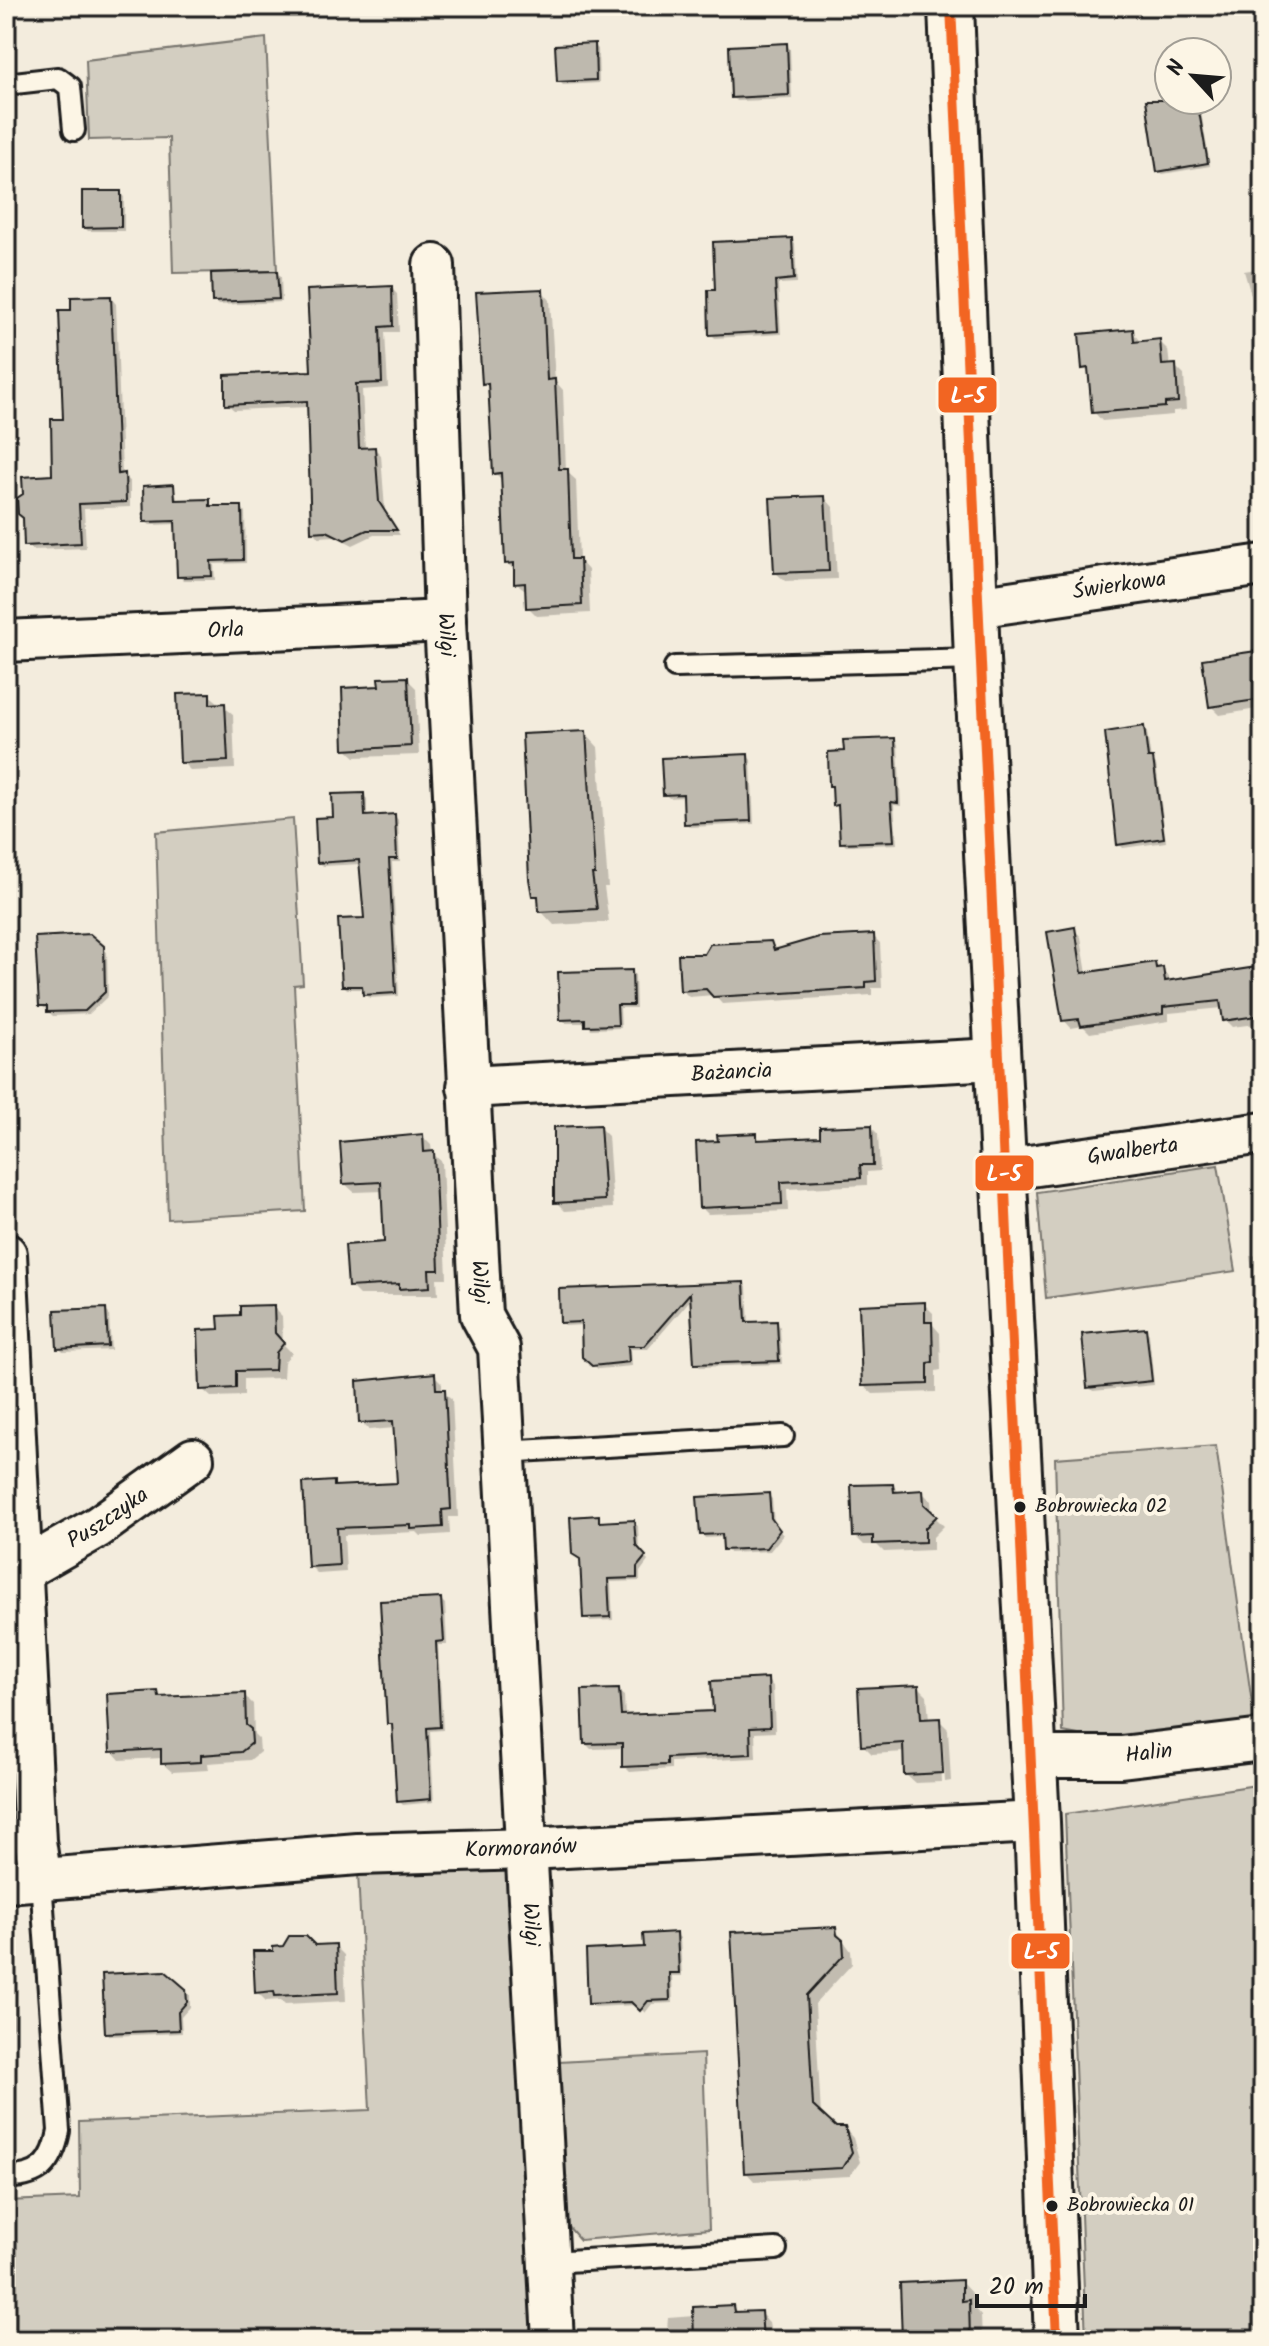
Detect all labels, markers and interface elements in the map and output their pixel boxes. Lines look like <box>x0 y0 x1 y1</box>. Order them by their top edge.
north arrow <box>1153 36 1233 116</box>
text: N <box>1158 54 1196 82</box>
line badge: L-5 <box>937 376 998 414</box>
text: L-5 <box>951 380 987 415</box>
street label: Świerkowa <box>1070 562 1169 610</box>
street label: Wilgi <box>427 612 464 658</box>
street label: Orla <box>207 613 245 649</box>
street label: Bażancia <box>690 1053 773 1093</box>
street label: Gwalberta <box>1085 1128 1180 1175</box>
line badge: L-5 <box>974 1154 1035 1192</box>
text: L-5 <box>987 1158 1023 1193</box>
street label: Wilgi <box>461 1259 498 1305</box>
street label: Puszczyka <box>61 1478 156 1559</box>
place label: Bobrowiecka 02 <box>1035 1491 1168 1523</box>
marker: Bobrowiecka 02 <box>1012 1499 1028 1515</box>
street label: Halin <box>1123 1733 1174 1774</box>
street label: Kormoranów <box>464 1829 578 1868</box>
street label: Wilgi <box>512 1902 549 1948</box>
line badge: L-5 <box>1010 1932 1071 1970</box>
text: L-5 <box>1024 1936 1060 1971</box>
place label: Bobrowiecka 01 <box>1067 2190 1194 2222</box>
marker: Bobrowiecka 01 <box>1044 2198 1060 2214</box>
scale bar <box>977 2258 1085 2308</box>
text: 20 m <box>989 2268 1044 2307</box>

